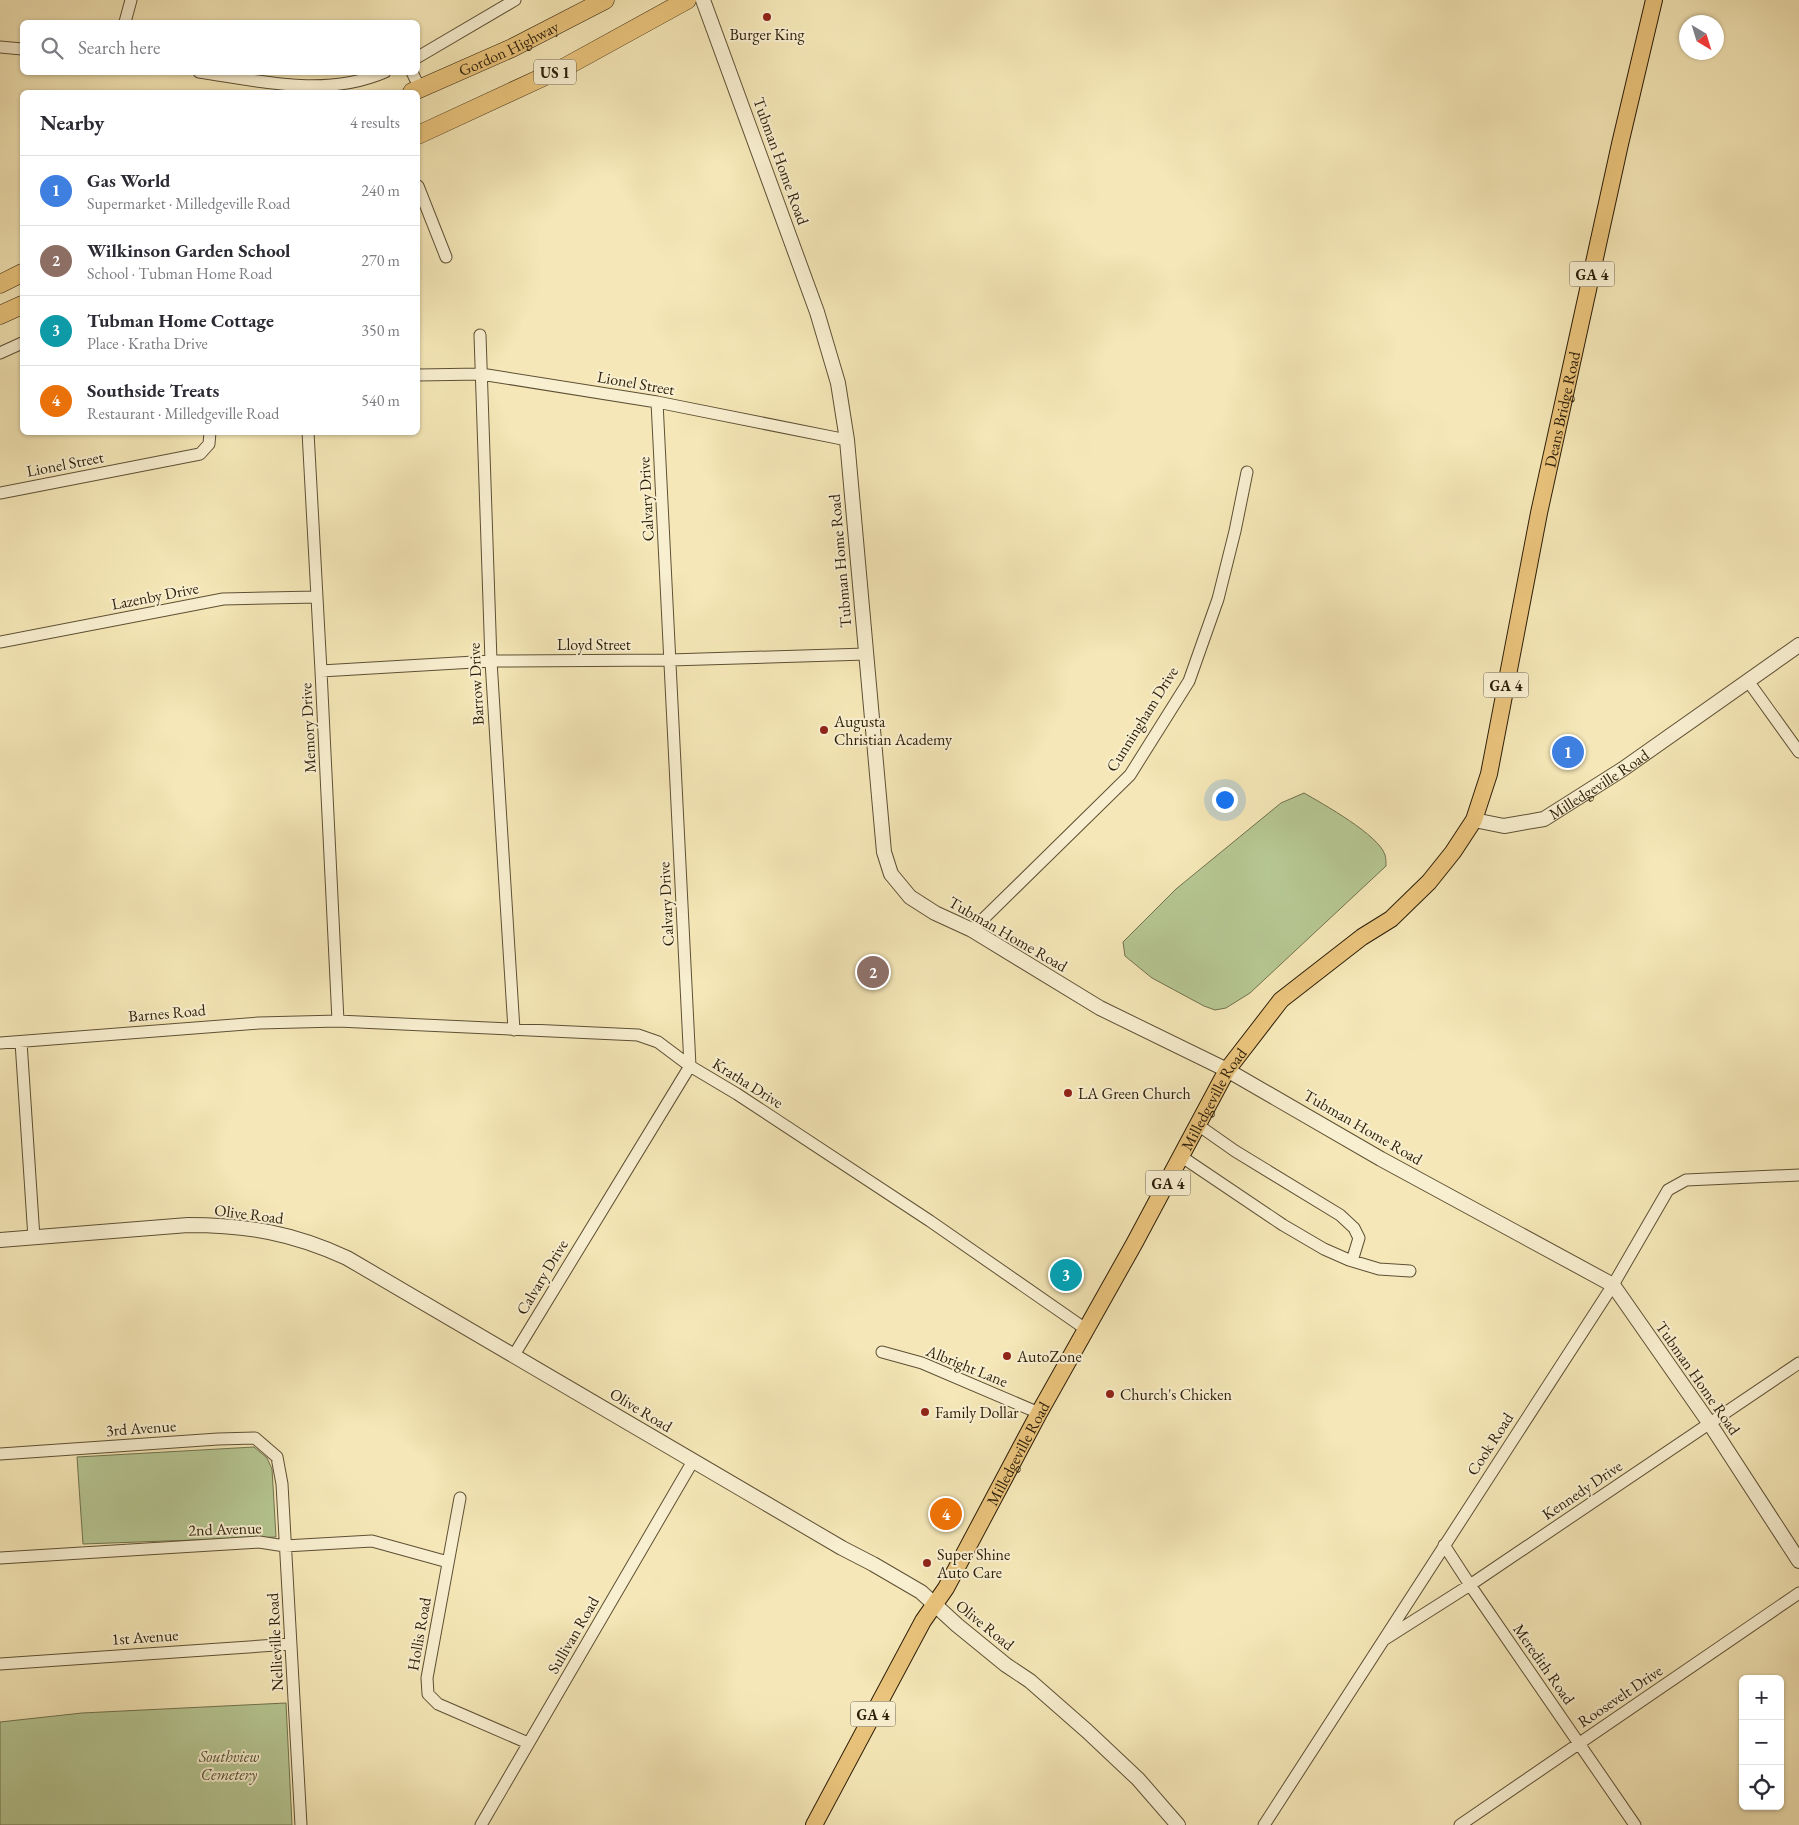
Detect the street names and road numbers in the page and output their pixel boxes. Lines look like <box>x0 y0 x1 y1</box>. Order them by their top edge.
street label: Gordon Highway <box>455 15 563 81</box>
road number: US 1 <box>534 60 576 84</box>
street label: Tubman Home Road <box>748 94 814 228</box>
road number: GA 4 <box>1570 262 1614 286</box>
street label: Deans Bridge Road <box>1539 348 1585 469</box>
street label: Lionel Street <box>596 366 676 400</box>
street label: Lionel Street <box>25 446 105 482</box>
street label: Calvary Drive <box>633 456 659 542</box>
street label: Tubman Home Road <box>824 492 856 629</box>
street label: Lazenby Drive <box>110 577 200 615</box>
street label: Lloyd Street <box>557 634 631 655</box>
street label: Barrow Drive <box>463 642 489 726</box>
street label: Cunningham Drive <box>1101 662 1183 776</box>
road number: GA 4 <box>1484 672 1528 698</box>
street label: Memory Drive <box>295 682 321 774</box>
street label: Milledgeville Road <box>1545 743 1653 824</box>
street label: Calvary Drive <box>653 861 679 947</box>
street label: Tubman Home Road <box>945 891 1072 977</box>
street label: Barnes Road <box>127 999 207 1027</box>
street label: Milledgeville Road <box>1176 1043 1252 1154</box>
street label: Kratha Drive <box>709 1053 787 1113</box>
street label: Tubman Home Road <box>1300 1084 1427 1170</box>
road number: GA 4 <box>1146 1170 1190 1196</box>
street label: Olive Road <box>213 1199 286 1229</box>
street label: Calvary Drive <box>511 1235 573 1319</box>
street label: Tubman Home Road <box>1651 1317 1746 1440</box>
street label: Albright Lane <box>922 1340 1011 1392</box>
street label: Olive Road <box>606 1383 677 1437</box>
street label: Milledgeville Road <box>981 1397 1054 1509</box>
street label: Cook Road <box>1462 1408 1519 1480</box>
street label: 3rd Avenue <box>105 1415 177 1441</box>
street label: Kennedy Drive <box>1538 1455 1626 1525</box>
street label: 2nd Avenue <box>188 1517 262 1541</box>
street label: Nellieville Road <box>262 1591 288 1692</box>
street label: Sullivan Road <box>542 1592 604 1677</box>
street label: Hollis Road <box>402 1595 436 1672</box>
street label: Olive Road <box>951 1595 1019 1656</box>
street label: Meredith Road <box>1509 1620 1580 1709</box>
street label: 1st Avenue <box>111 1624 179 1650</box>
street label: Roosevelt Drive <box>1574 1660 1666 1732</box>
road number: GA 4 <box>850 1702 896 1726</box>

